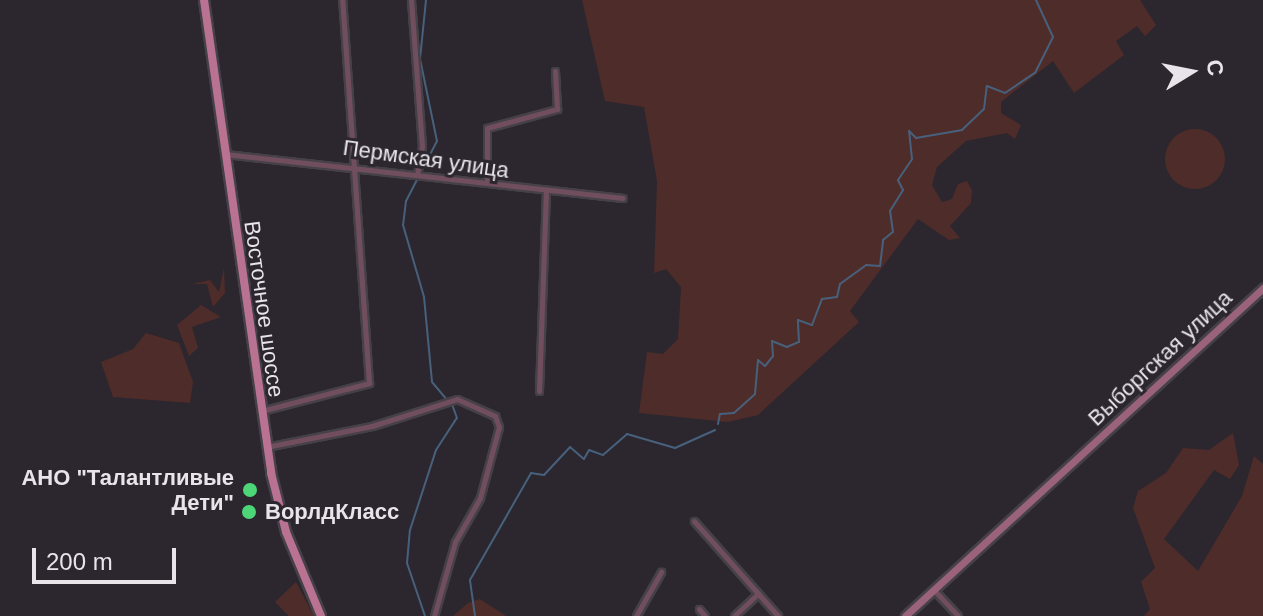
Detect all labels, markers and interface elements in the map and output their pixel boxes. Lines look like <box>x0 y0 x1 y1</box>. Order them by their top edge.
north arrow <box>1151 32 1231 112</box>
text: С <box>1201 58 1229 78</box>
street label: Пермская улица <box>341 134 511 184</box>
street label: Восточное шоссе <box>239 219 289 399</box>
street label: Выборгская улица <box>1083 285 1237 431</box>
place label: АНО "Талантливые Дети" <box>21 464 234 516</box>
marker: АНО "Талантливые Дети" <box>241 481 259 499</box>
place label: ВорлдКласс <box>265 499 399 525</box>
marker: ВорлдКласс <box>240 503 258 521</box>
scale bar <box>36 532 180 582</box>
text: 200 m <box>46 548 113 575</box>

